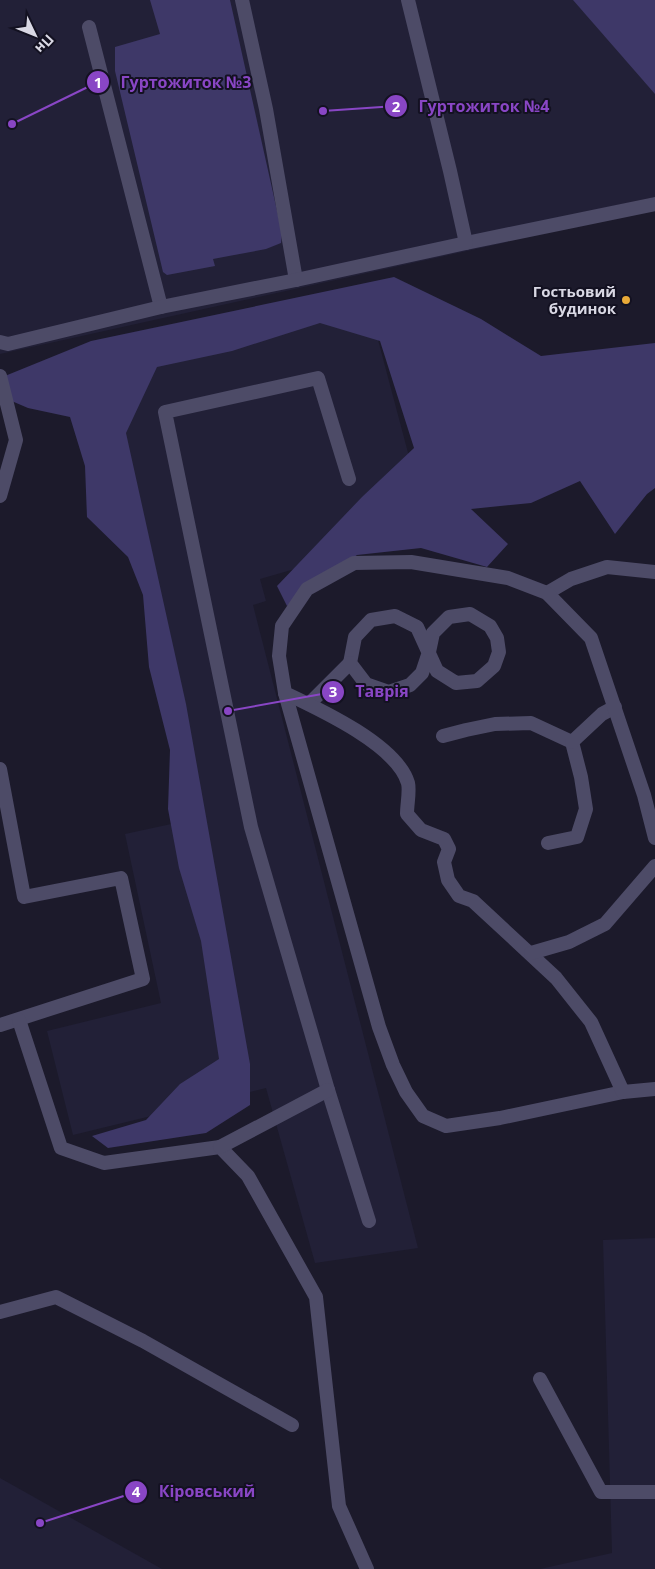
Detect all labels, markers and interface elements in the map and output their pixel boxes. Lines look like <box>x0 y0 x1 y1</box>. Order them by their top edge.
north arrow <box>10 10 60 60</box>
text: Пн <box>31 31 59 58</box>
callout: Гуртожиток №3 <box>85 67 261 98</box>
text: Гуртожиток №3 <box>121 71 251 93</box>
text: 1 <box>94 72 102 92</box>
callout: Гуртожиток №4 <box>383 91 559 122</box>
text: Гуртожиток №4 <box>419 95 549 117</box>
text: 2 <box>392 96 401 116</box>
place label: Гостьовий будинок <box>533 281 617 318</box>
marker: Гостьовий будинок <box>620 294 632 306</box>
callout: Таврія <box>321 676 419 707</box>
text: Таврія <box>355 680 409 702</box>
text: 3 <box>329 681 337 701</box>
callout: Кіровський <box>123 1476 265 1507</box>
text: Кіровський <box>159 1480 255 1502</box>
text: 4 <box>132 1481 141 1501</box>

